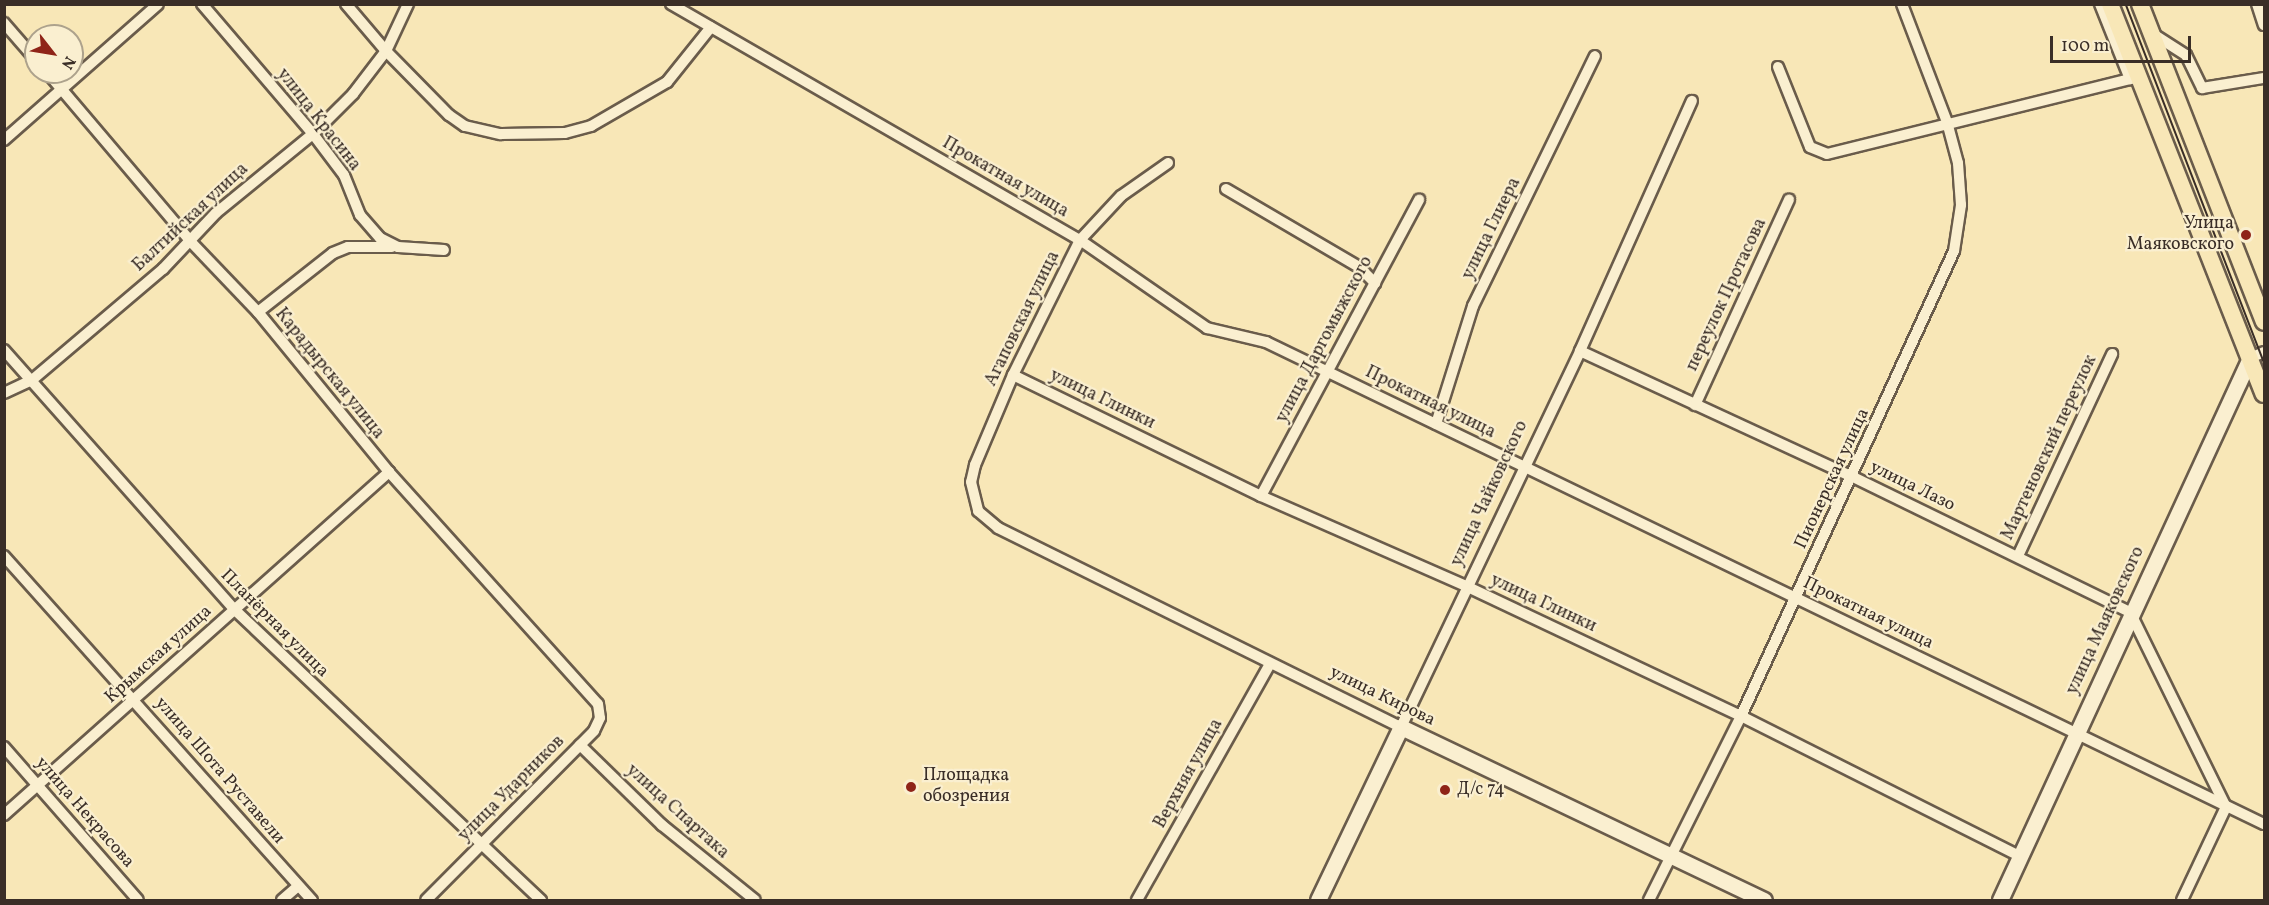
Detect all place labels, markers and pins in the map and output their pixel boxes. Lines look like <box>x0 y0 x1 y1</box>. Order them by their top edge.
place label: Улица Маяковского <box>2127 214 2234 256</box>
marker: Улица Маяковского <box>2239 228 2253 242</box>
place label: Площадка обозрения <box>923 766 1010 808</box>
place label: Д/с 74 <box>1457 779 1505 801</box>
marker: Площадка обозрения <box>904 780 918 794</box>
marker: Д/с 74 <box>1438 783 1452 797</box>

